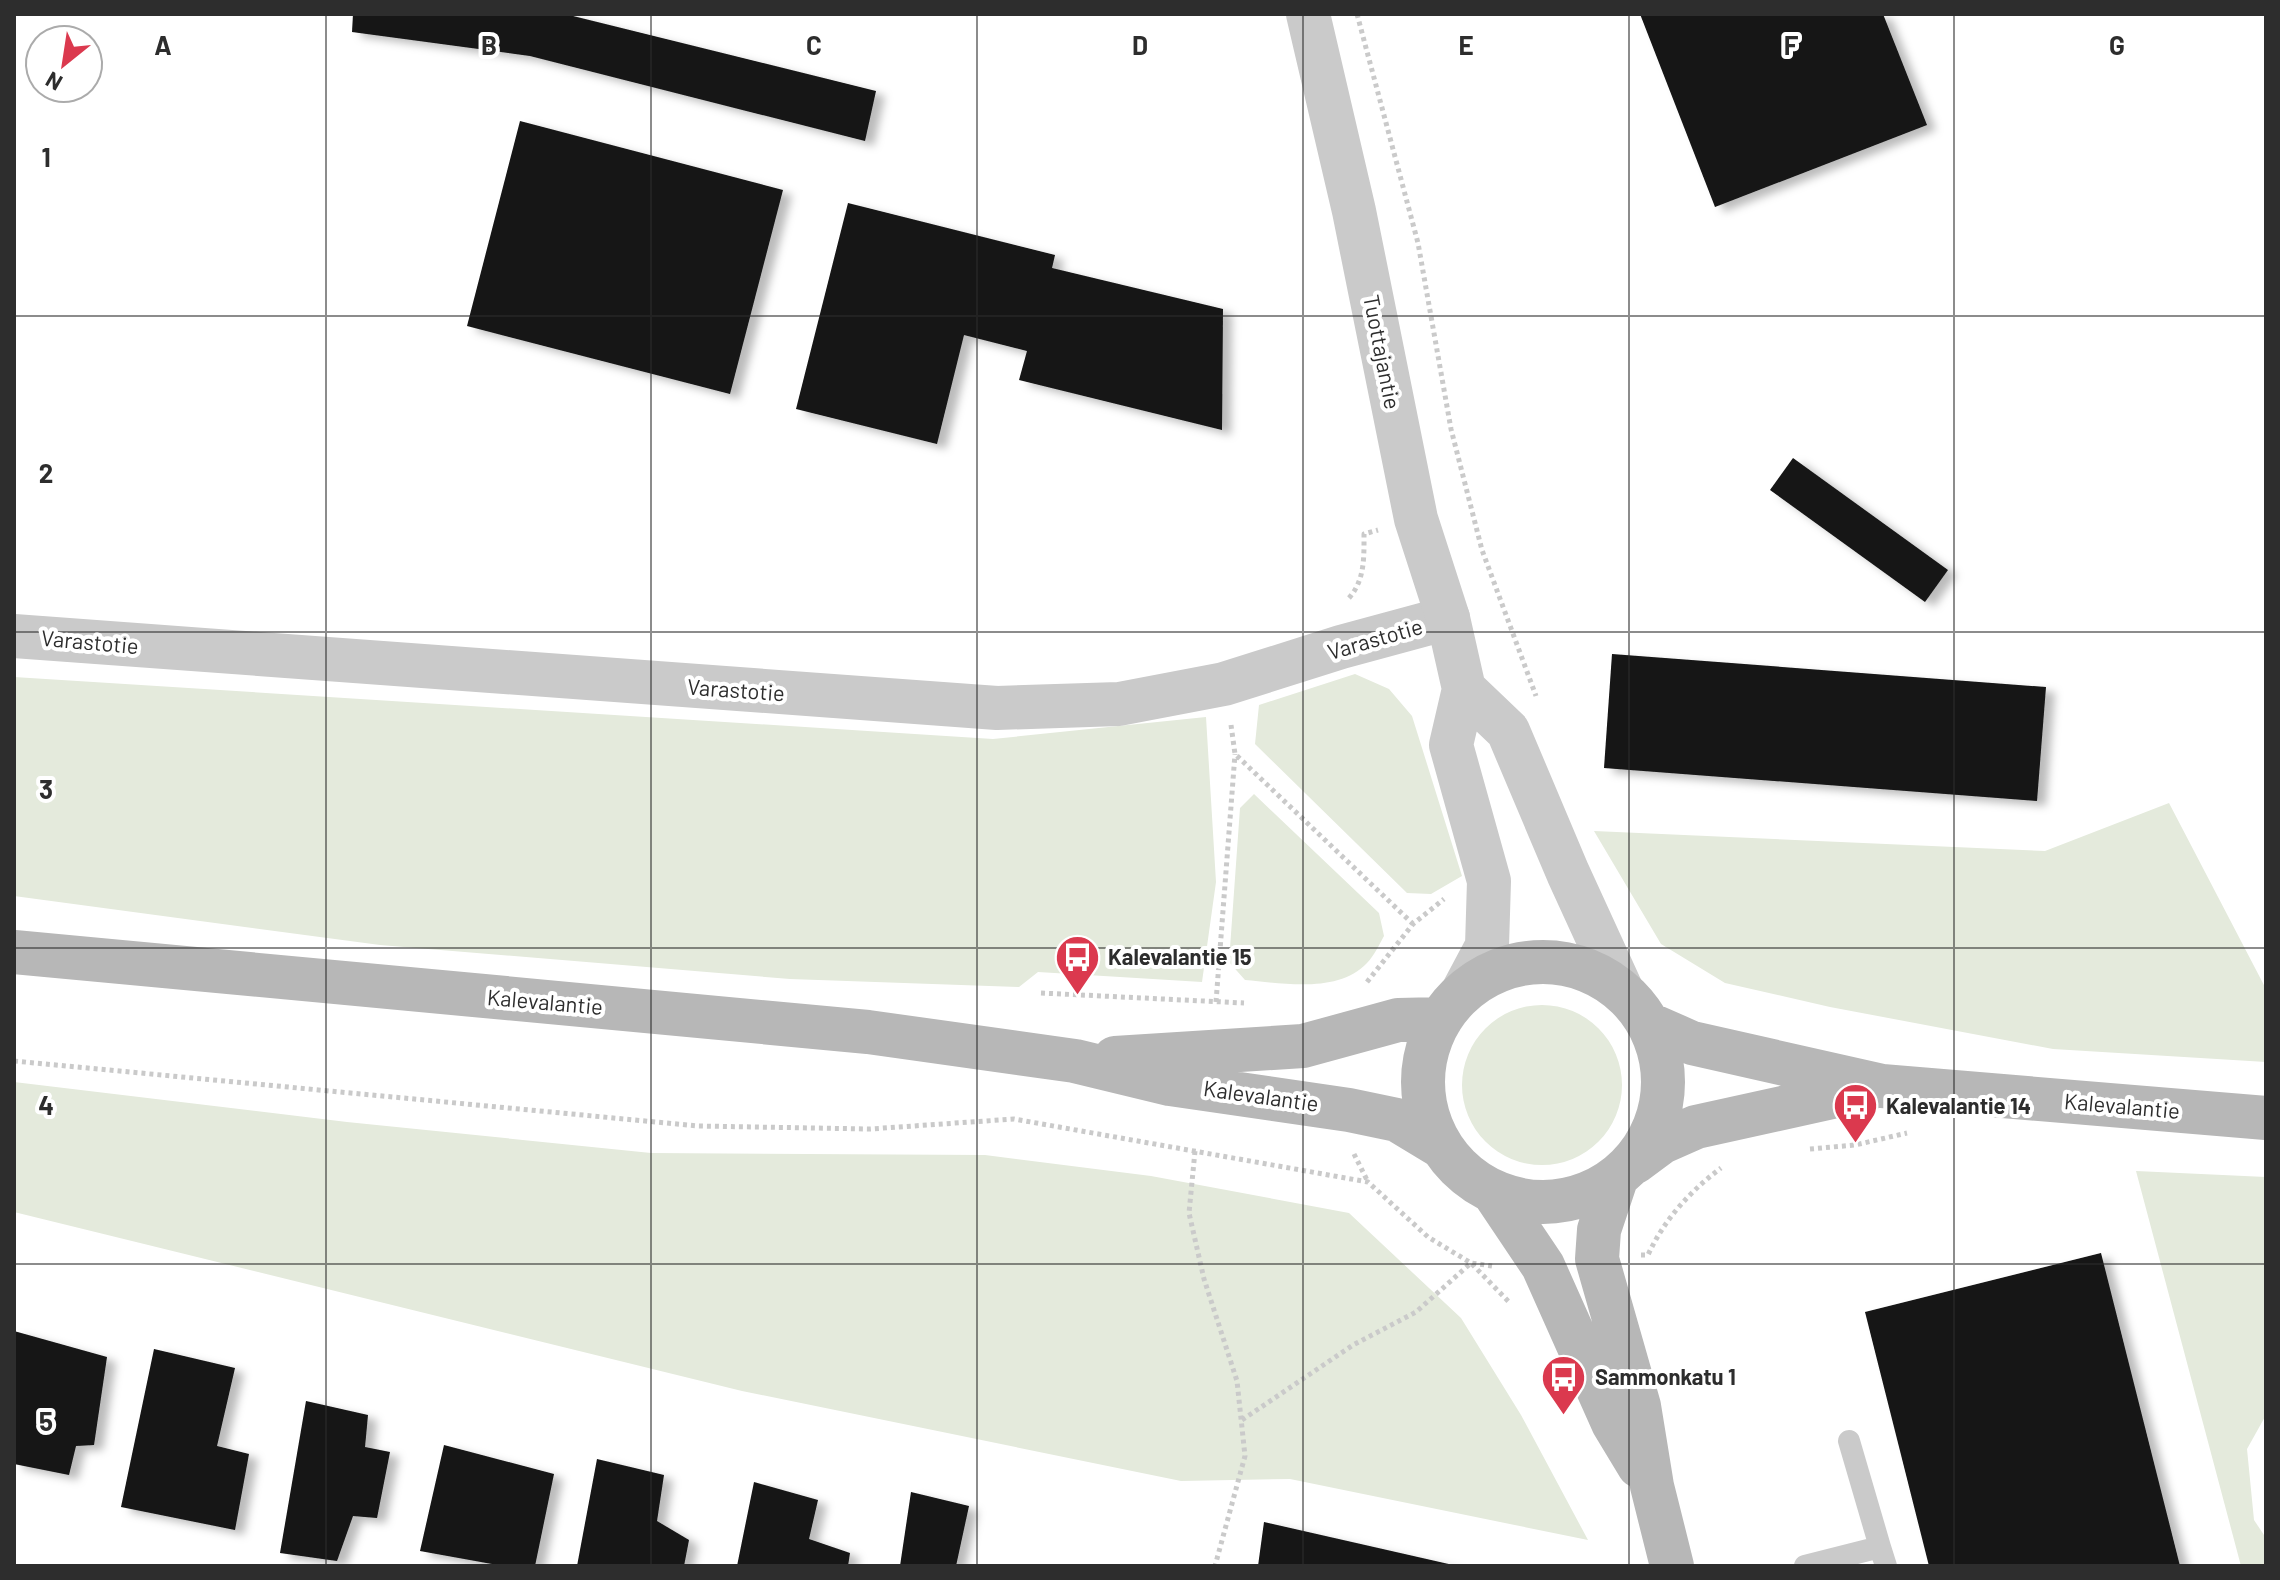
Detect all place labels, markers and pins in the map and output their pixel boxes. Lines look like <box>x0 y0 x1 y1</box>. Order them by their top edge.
bus stop icon: Kalevalantie 15 <box>1053 933 1101 996</box>
place label: Kalevalantie 15 <box>1108 943 1252 969</box>
bus stop icon: Kalevalantie 14 <box>1831 1082 1879 1145</box>
place label: Kalevalantie 14 <box>1886 1092 2031 1118</box>
bus stop icon: Sammonkatu 1 <box>1540 1353 1588 1416</box>
place label: Sammonkatu 1 <box>1595 1363 1736 1389</box>

